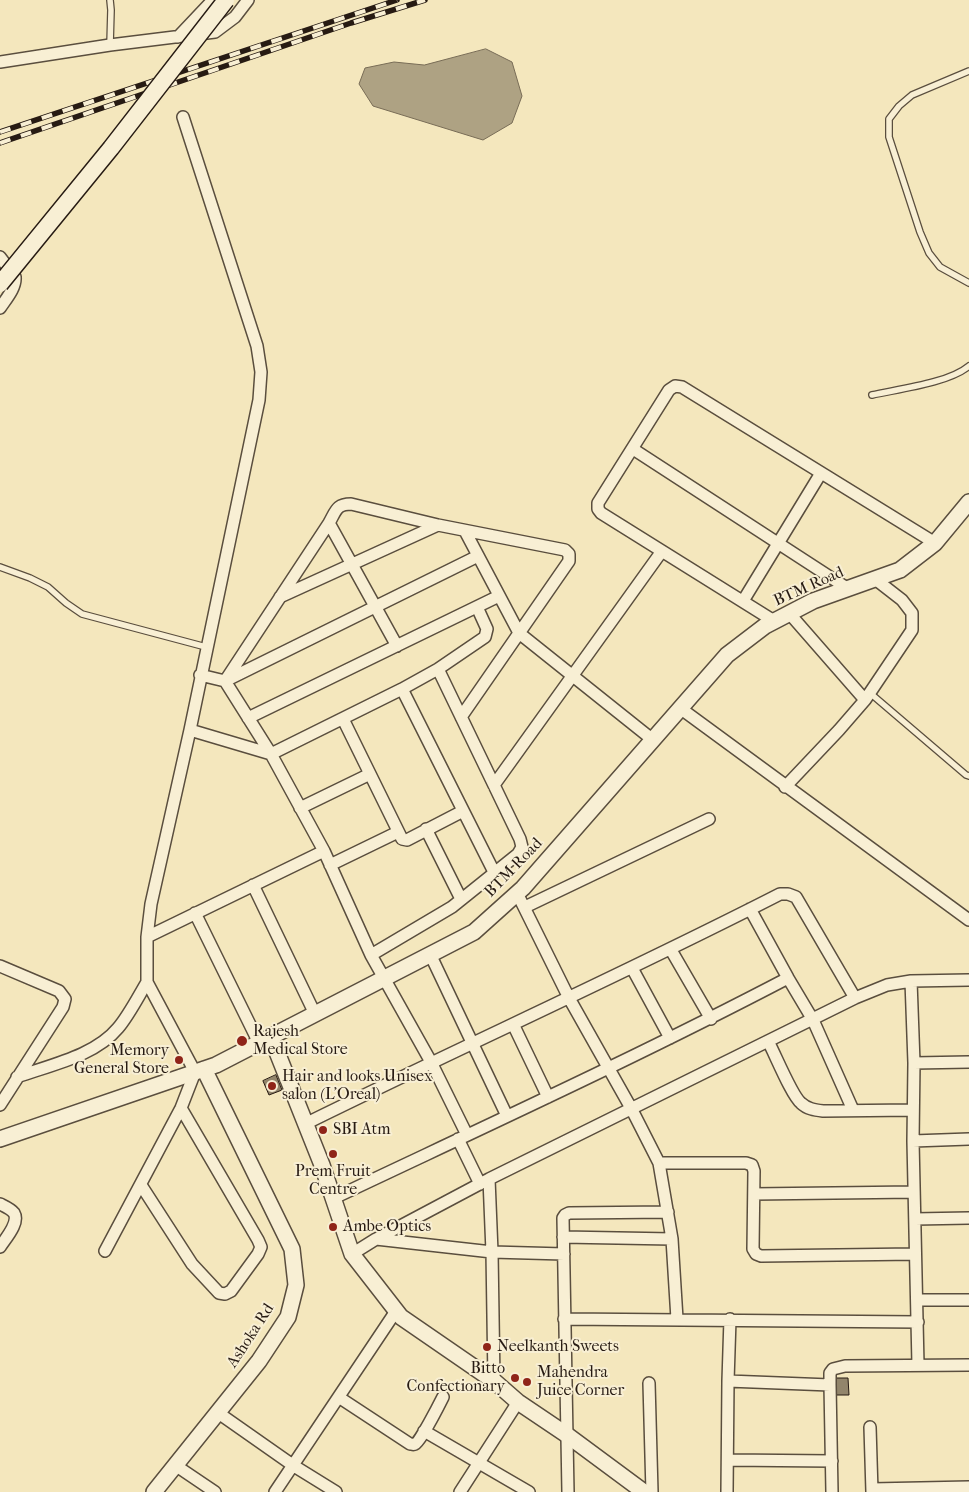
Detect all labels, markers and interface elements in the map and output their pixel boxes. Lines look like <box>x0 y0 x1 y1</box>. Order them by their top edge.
street label: BTM Road <box>771 563 847 611</box>
street label: BTM Road <box>481 834 547 902</box>
place label: Rajesh Medical Store <box>253 1022 348 1060</box>
marker: Rajesh Medical Store <box>235 1034 249 1048</box>
place label: Memory General Store <box>74 1041 169 1079</box>
marker: Memory General Store <box>173 1054 185 1066</box>
place label: Hair and looks Unisex salon (L'Oreal) <box>282 1067 432 1105</box>
marker: Hair and looks Unisex salon (L'Oreal) <box>266 1080 278 1092</box>
place label: SBI Atm <box>333 1120 390 1140</box>
marker: SBI Atm <box>317 1124 329 1136</box>
marker: Prem Fruit Centre <box>327 1148 339 1160</box>
place label: Prem Fruit Centre <box>295 1162 371 1200</box>
place label: Ambe Optics <box>343 1217 431 1237</box>
marker: Ambe Optics <box>327 1221 339 1233</box>
street label: Ashoka Rd <box>223 1300 279 1372</box>
place label: Neelkanth Sweets <box>497 1337 619 1357</box>
marker: Neelkanth Sweets <box>481 1341 493 1353</box>
place label: Bitto Confectionary <box>407 1359 505 1397</box>
place label: Mahendra Juice Corner <box>537 1363 624 1401</box>
marker: Bitto Confectionary <box>509 1372 521 1384</box>
marker: Mahendra Juice Corner <box>521 1376 533 1388</box>

